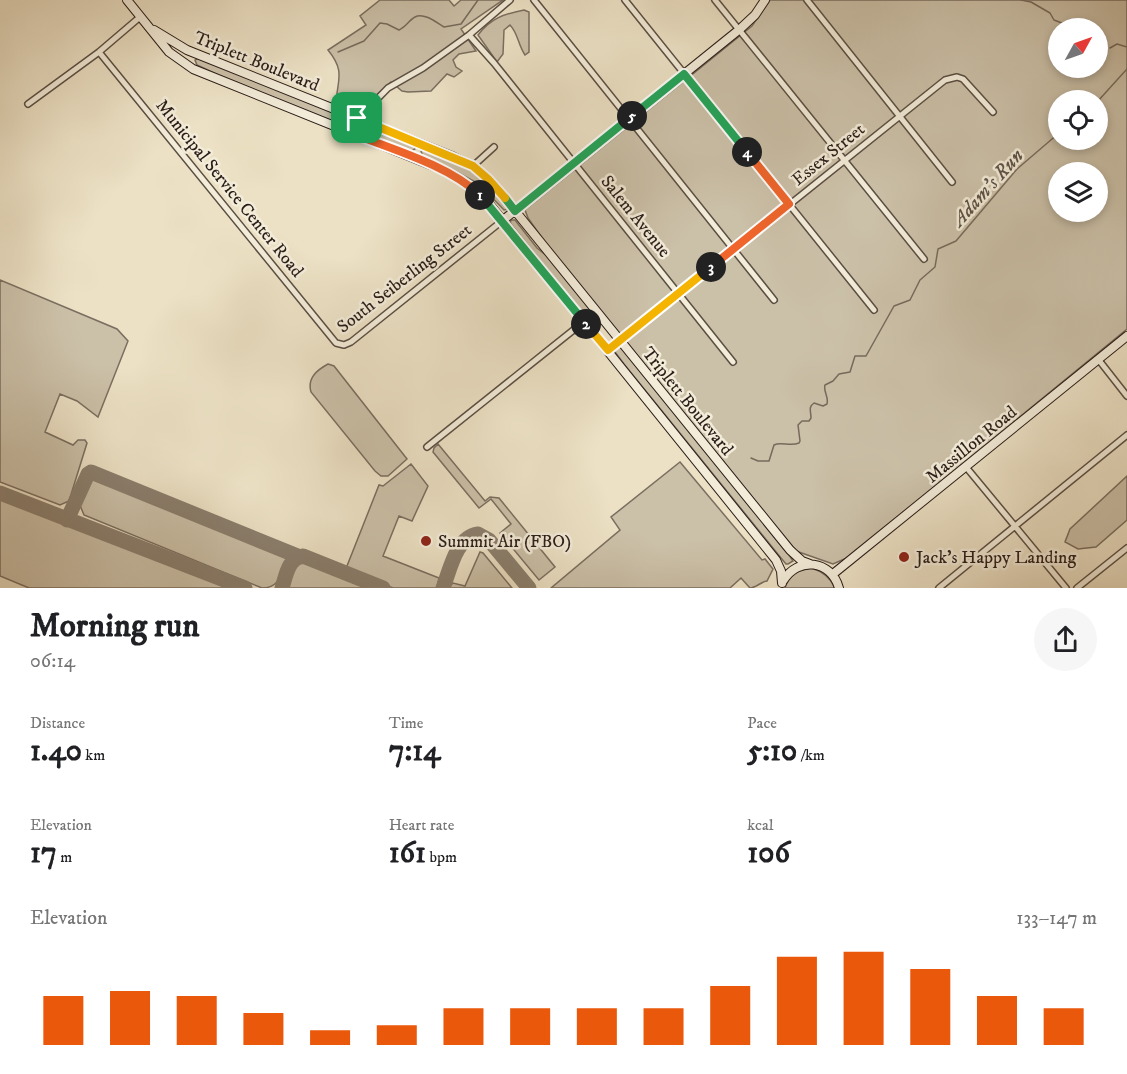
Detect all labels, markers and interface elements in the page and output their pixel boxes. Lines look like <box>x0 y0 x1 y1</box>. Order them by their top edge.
north arrow <box>1048 18 1108 78</box>
map controls <box>1048 18 1108 222</box>
street label: Triplett Boulevard <box>191 27 322 97</box>
button: locate <box>1048 90 1108 150</box>
pin <box>331 92 382 143</box>
street label: Municipal Service Center Road <box>151 95 308 282</box>
icon: arrive <box>340 101 373 134</box>
pin: 5 <box>617 101 647 131</box>
text: 5 <box>628 106 636 126</box>
street label: Essex Street <box>788 119 870 191</box>
pin: 4 <box>732 137 762 167</box>
text: 4 <box>742 142 752 162</box>
water label: Adam's Run <box>946 144 1029 233</box>
button: layers <box>1048 162 1108 222</box>
street label: Salem Avenue <box>595 171 675 262</box>
pin: 1 <box>465 180 495 210</box>
text: 1 <box>477 185 483 205</box>
street label: South Seiberling Street <box>333 219 476 338</box>
pin: 3 <box>696 252 726 282</box>
text: 3 <box>708 257 714 277</box>
pin: 2 <box>571 309 601 339</box>
text: 2 <box>582 314 590 334</box>
street label: Triplett Boulevard <box>637 343 738 460</box>
street label: Massillon Road <box>922 401 1022 488</box>
place label: Summit Air (FBO) <box>438 531 571 553</box>
marker: Summit Air (FBO) <box>419 534 433 548</box>
place label: Jack's Happy Landing <box>914 547 1077 569</box>
marker: Jack's Happy Landing <box>897 550 911 564</box>
text: Morning run <box>30 606 199 647</box>
button: share <box>1034 608 1097 671</box>
text: 06:14 <box>30 649 75 674</box>
text: Distance <box>30 713 85 733</box>
text: Time <box>389 713 423 733</box>
text: Pace <box>747 713 777 733</box>
text: 1.40 <box>30 733 82 770</box>
text: 7:14 <box>389 733 441 770</box>
text: 5:10 <box>747 733 797 770</box>
text: km <box>82 745 105 765</box>
text: /km <box>797 745 825 765</box>
text: Elevation <box>30 815 92 835</box>
text: Heart rate <box>389 815 454 835</box>
text: kcal <box>747 815 774 835</box>
text: 17 <box>30 835 57 872</box>
text: 161 <box>389 835 426 872</box>
text: 106 <box>747 835 790 872</box>
text: m <box>57 847 72 867</box>
text: bpm <box>426 847 457 867</box>
text: Elevation <box>30 906 107 931</box>
text: 133–147 m <box>1016 906 1097 931</box>

